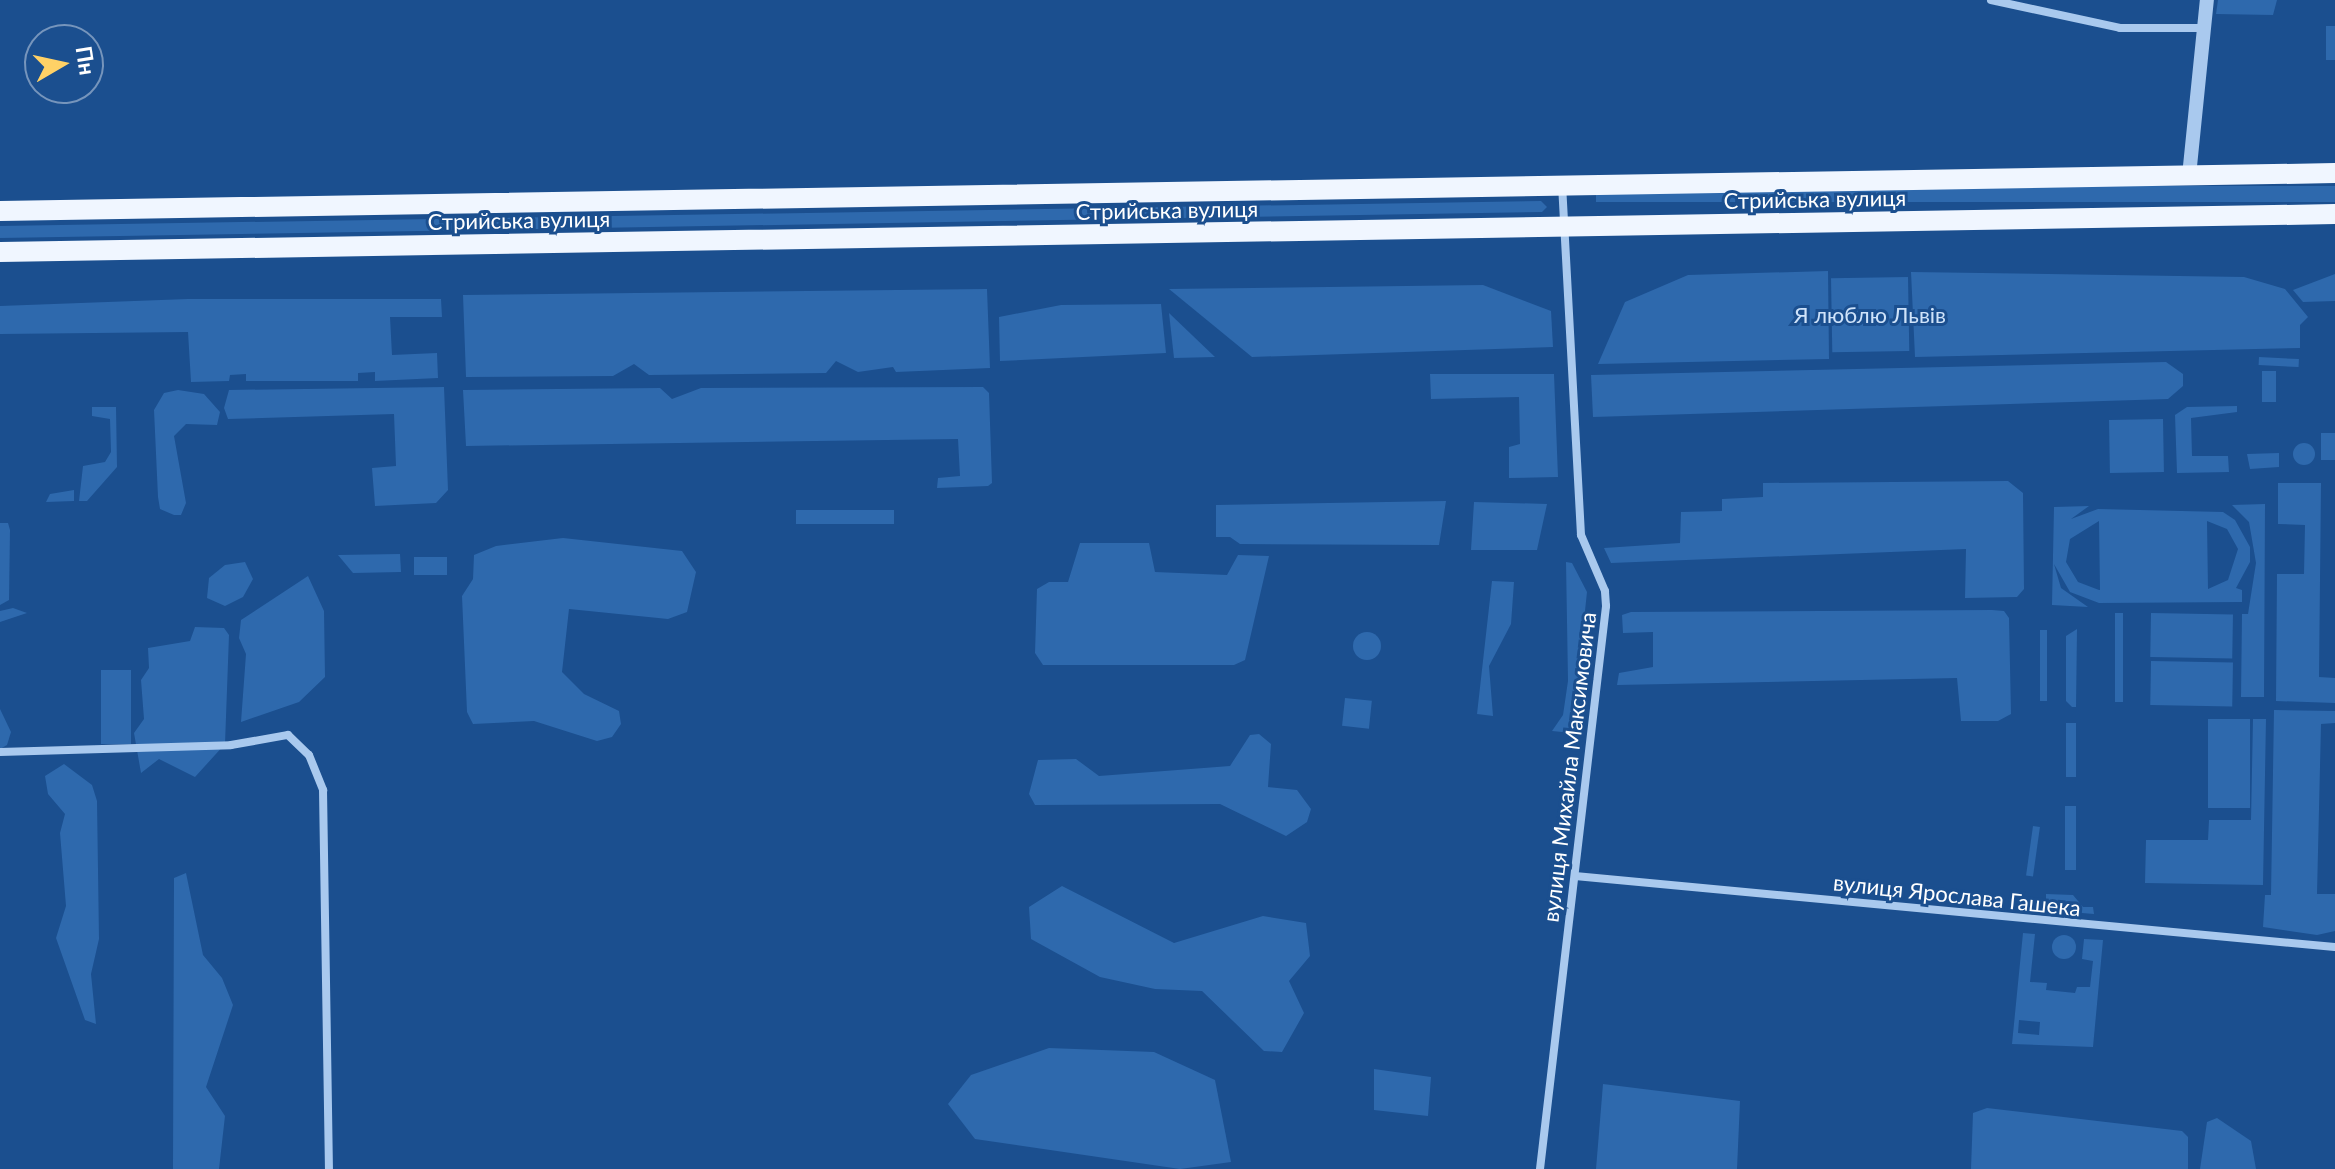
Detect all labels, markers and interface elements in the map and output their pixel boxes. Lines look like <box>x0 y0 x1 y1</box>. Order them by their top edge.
north arrow <box>24 24 104 104</box>
text: Пн <box>71 44 102 77</box>
street label: Стрийська вулиця <box>1723 184 1907 214</box>
street label: Стрийська вулиця <box>1075 195 1259 225</box>
street label: Стрийська вулиця <box>427 205 611 235</box>
park label: Я люблю Львів <box>1794 302 1946 328</box>
street label: вулиця Михайла Максимовича <box>1537 610 1601 924</box>
street label: вулиця Ярослава Гашека <box>1832 869 2082 921</box>

